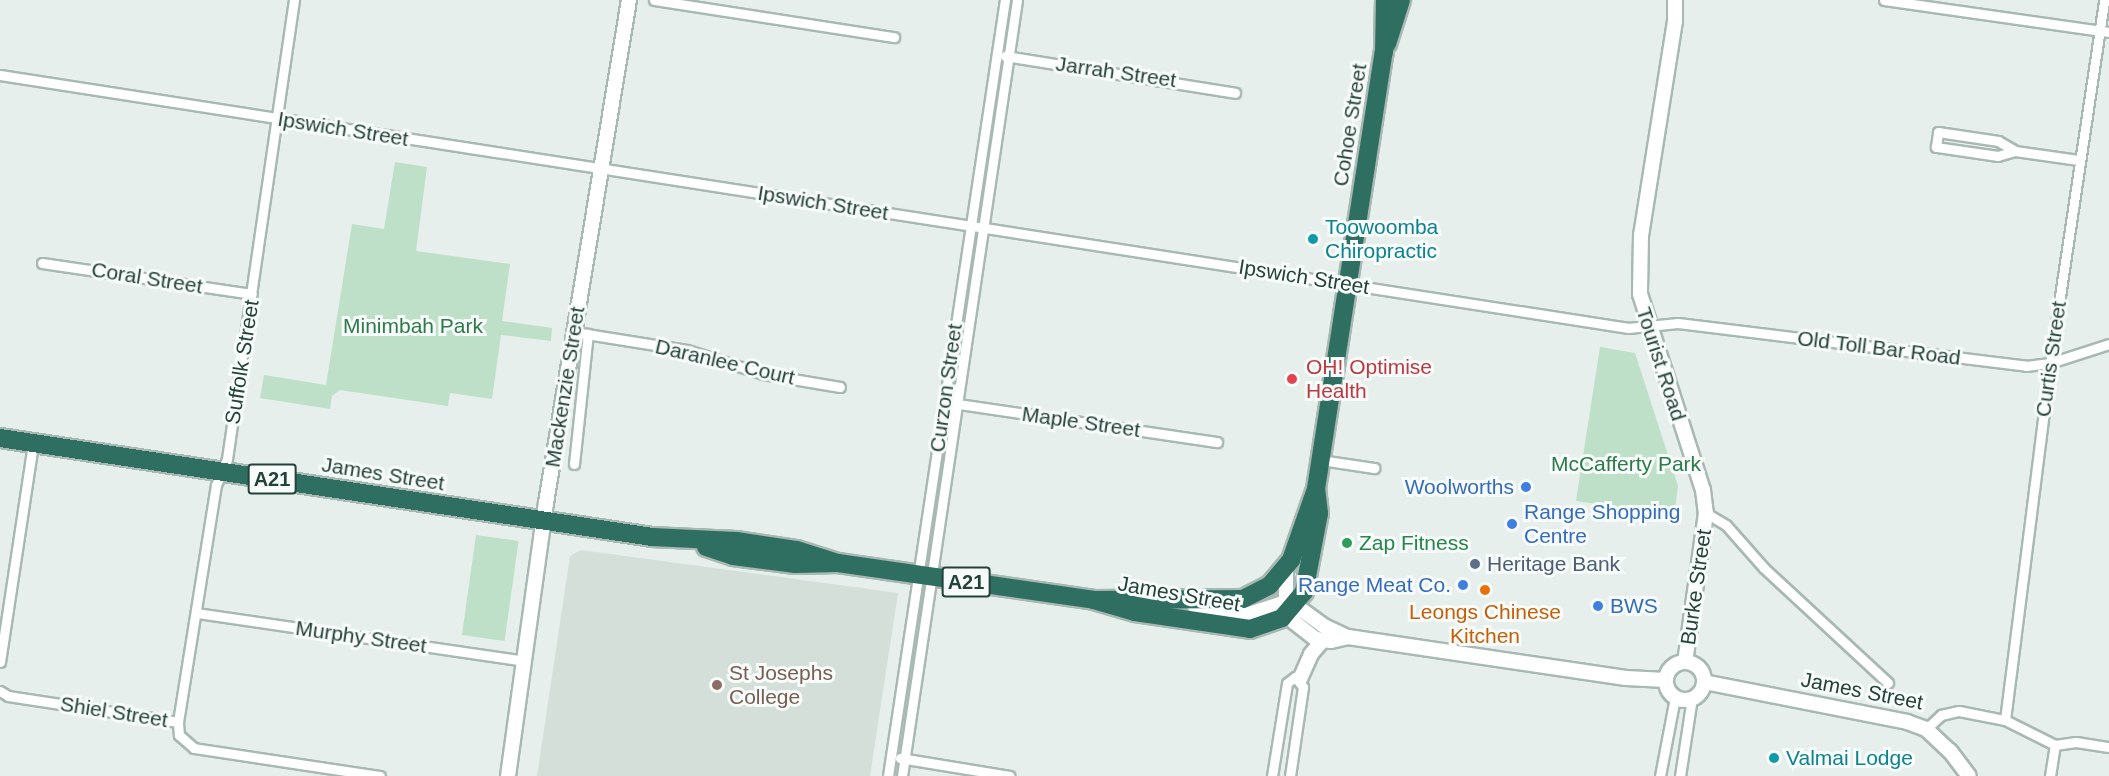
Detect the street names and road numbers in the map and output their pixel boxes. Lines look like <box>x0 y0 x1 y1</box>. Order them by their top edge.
street label: Jarrah Street <box>1054 51 1178 93</box>
street label: Cohoe Street <box>1328 62 1372 188</box>
street label: Ipswich Street <box>276 106 410 152</box>
street label: Ipswich Street <box>756 180 890 226</box>
street label: Ipswich Street <box>1237 254 1371 300</box>
street label: Coral Street <box>90 257 204 299</box>
street label: Suffolk Street <box>220 298 264 426</box>
street label: Curtis Street <box>2030 299 2072 419</box>
street label: Tourist Road <box>1631 304 1691 424</box>
street label: Mackenzie Street <box>540 305 590 469</box>
street label: Curzon Street <box>925 322 967 454</box>
street label: Old Toll Bar Road <box>1796 325 1962 371</box>
street label: Daranlee Court <box>653 334 797 390</box>
street label: Maple Street <box>1020 401 1142 443</box>
street label: James Street <box>320 452 446 496</box>
road number: A21 <box>246 462 298 496</box>
street label: Burke Street <box>1675 527 1717 647</box>
road number: A21 <box>940 565 992 599</box>
street label: James Street <box>1116 571 1242 617</box>
street label: Murphy Street <box>294 615 428 659</box>
street label: James Street <box>1799 667 1925 715</box>
street label: Shiel Street <box>58 691 170 733</box>

